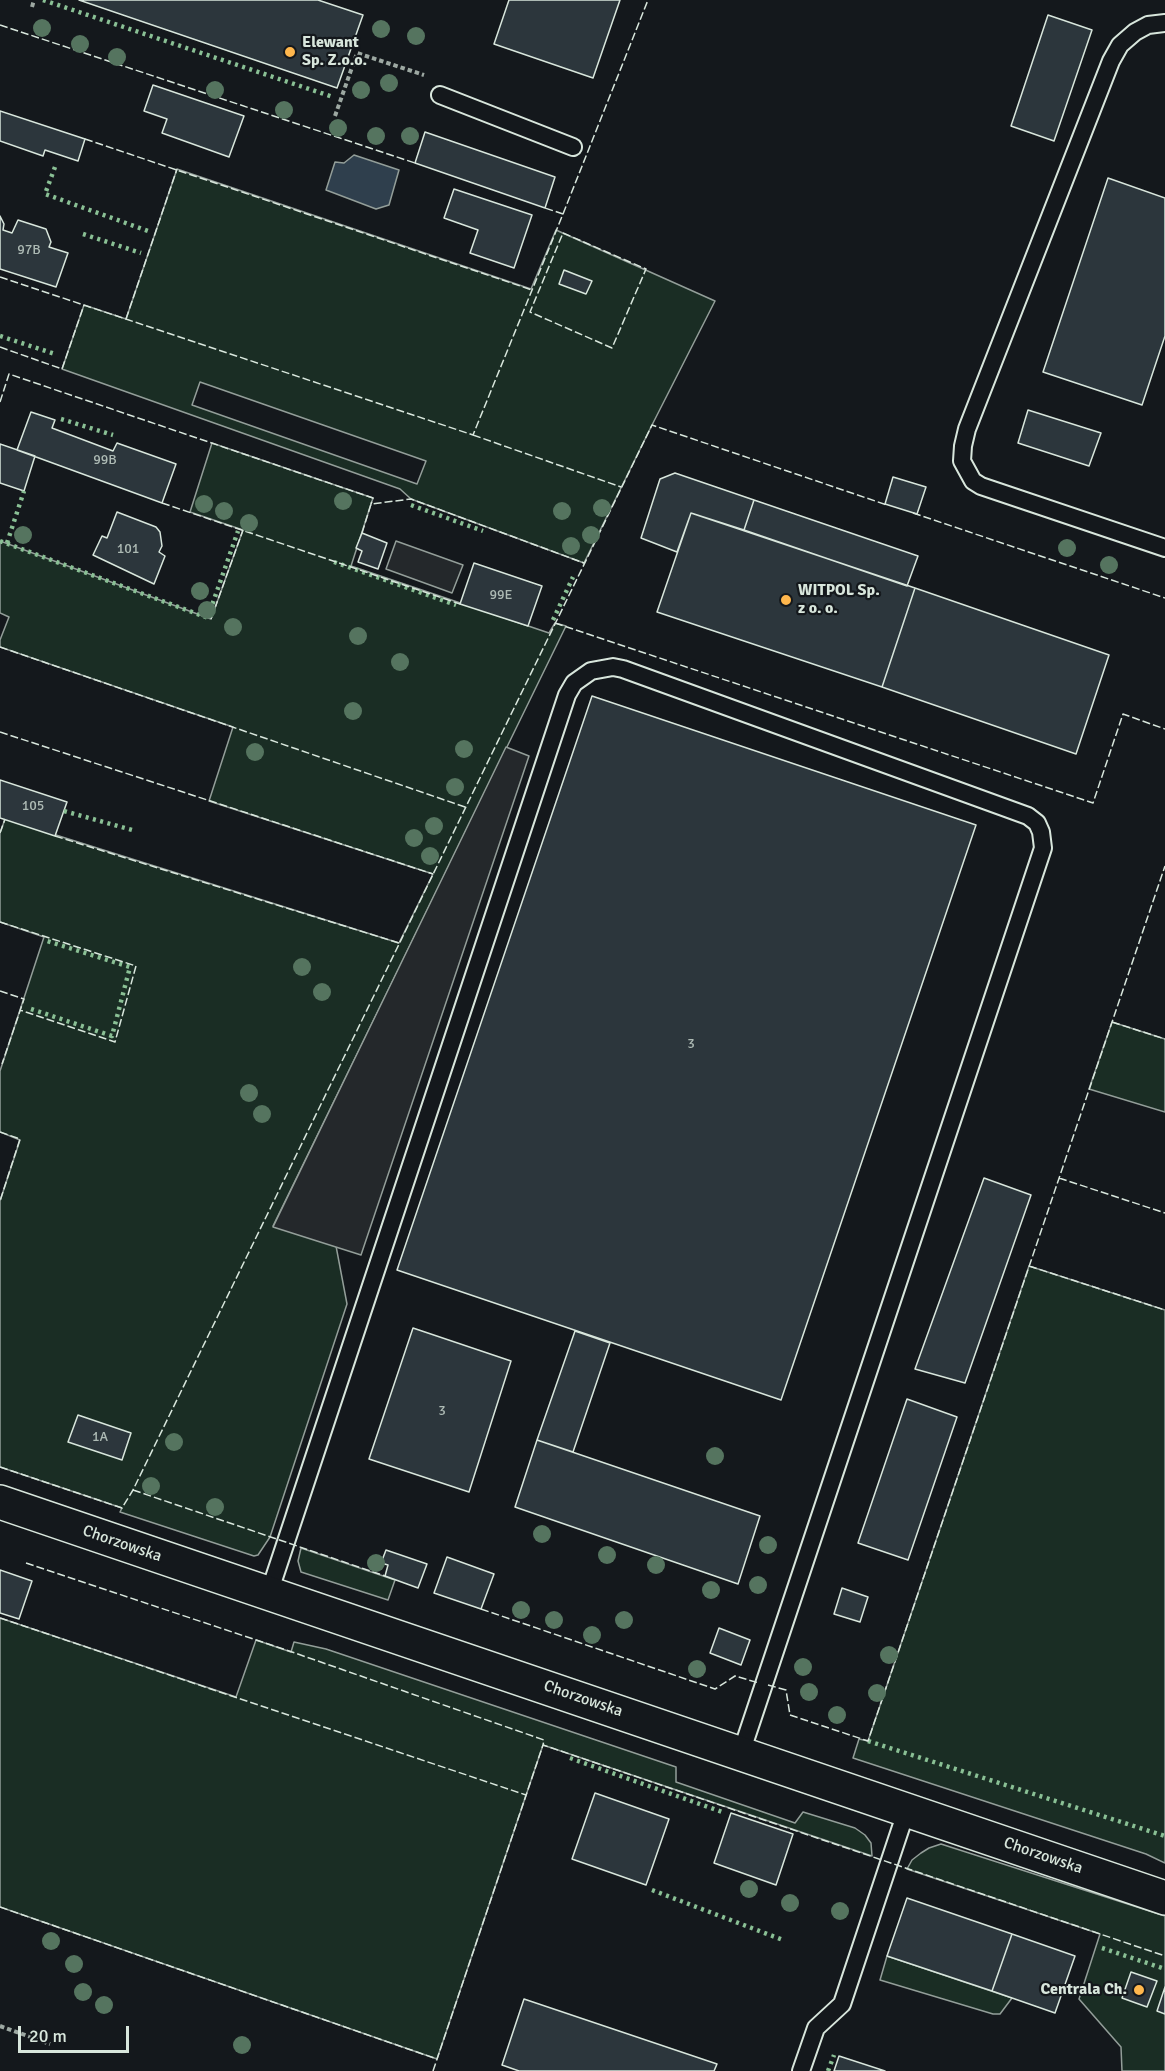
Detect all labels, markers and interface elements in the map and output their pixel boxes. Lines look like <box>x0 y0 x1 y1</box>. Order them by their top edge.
place label: Elewant Sp. Z.o.o. <box>302 33 367 71</box>
marker: Elewant Sp. Z.o.o. <box>283 45 297 59</box>
house number: 97B <box>17 242 41 258</box>
house number: 99B <box>93 452 117 468</box>
house number: 101 <box>117 541 139 557</box>
place label: WITPOL Sp. z o. o. <box>798 581 880 619</box>
house number: 99E <box>489 587 513 603</box>
marker: WITPOL Sp. z o. o. <box>779 593 793 607</box>
house number: 105 <box>22 798 44 814</box>
house number: 3 <box>687 1036 695 1052</box>
house number: 3 <box>438 1403 446 1419</box>
house number: 1A <box>92 1429 108 1445</box>
street label: Chorzowska <box>80 1521 164 1567</box>
street label: Chorzowska <box>541 1676 625 1722</box>
street label: Chorzowska <box>1001 1833 1085 1879</box>
place label: Centrala Ch. <box>1040 1980 1127 2000</box>
marker: Centrala Ch. <box>1132 1983 1146 1997</box>
scale bar <box>21 2014 132 2052</box>
text: 20 m <box>29 2025 67 2047</box>

